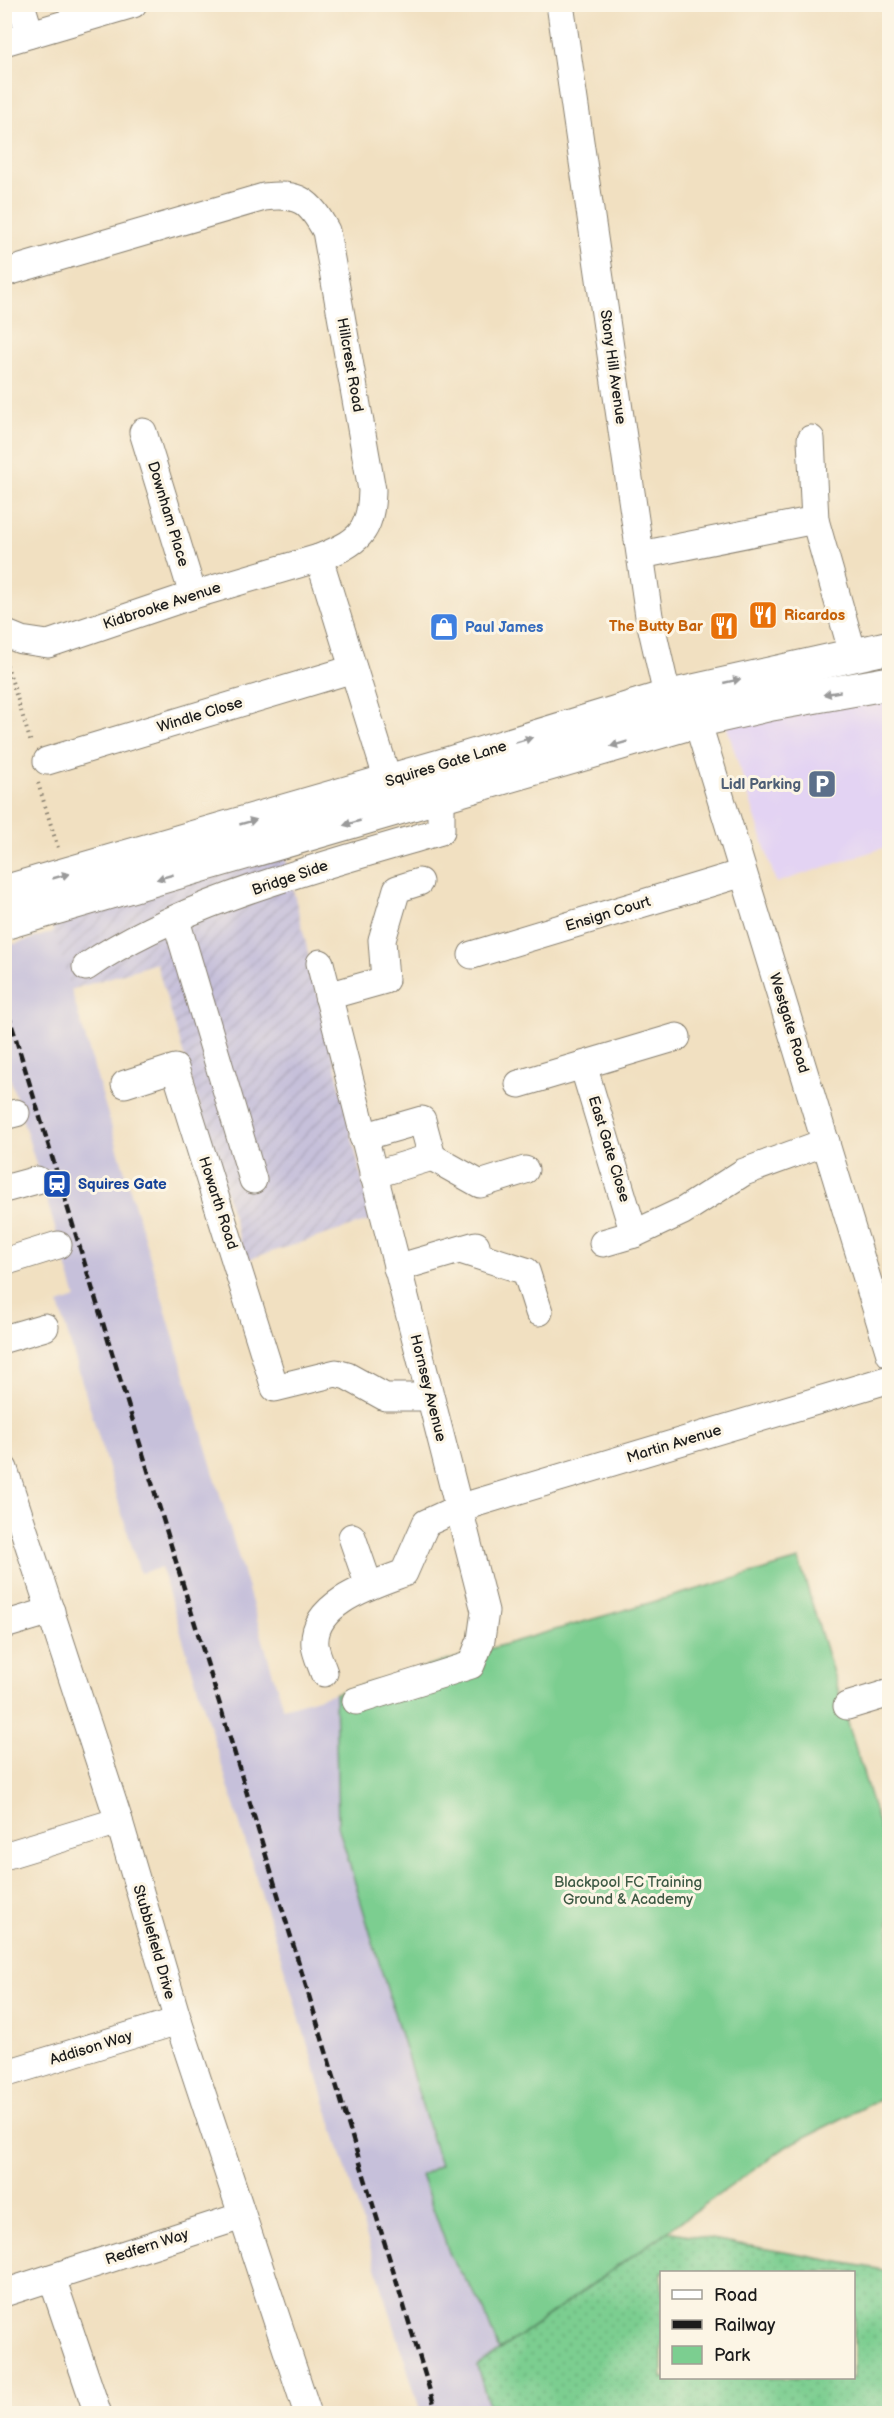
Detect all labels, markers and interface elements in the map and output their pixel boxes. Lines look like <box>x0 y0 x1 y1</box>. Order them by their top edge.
street label: Stony Hill Avenue <box>596 308 630 426</box>
street label: Hillcrest Road <box>332 316 368 414</box>
street label: Downham Place <box>143 459 193 569</box>
street label: Kidbrooke Avenue <box>101 578 223 634</box>
restaurant icon: Ricardos <box>747 599 779 631</box>
place label: Ricardos <box>784 606 845 625</box>
restaurant icon: The Butty Bar <box>708 610 740 642</box>
shop icon: Paul James <box>428 611 460 643</box>
place label: The Butty Bar <box>609 617 704 636</box>
place label: Paul James <box>465 618 543 637</box>
one-way arrow <box>722 676 741 686</box>
one-way arrow <box>822 689 841 698</box>
street label: Windle Close <box>155 693 245 737</box>
one-way arrow <box>515 735 533 744</box>
street label: Squires Gate Lane <box>383 736 509 792</box>
one-way arrow <box>610 740 628 749</box>
parking icon: Lidl Parking <box>806 768 838 800</box>
place label: Lidl Parking <box>720 775 801 794</box>
one-way arrow <box>239 817 257 826</box>
one-way arrow <box>343 819 361 828</box>
street label: Bridge Side <box>249 856 331 900</box>
one-way arrow <box>52 871 70 880</box>
one-way arrow <box>155 873 173 882</box>
street label: Ensign Court <box>563 892 653 936</box>
street label: Westgate Road <box>765 971 813 1075</box>
street label: East Gate Close <box>584 1094 634 1204</box>
street label: Howarth Road <box>194 1154 242 1252</box>
station icon: Squires Gate <box>41 1168 73 1200</box>
place label: Squires Gate <box>78 1175 167 1194</box>
street label: Hornsey Avenue <box>406 1332 451 1444</box>
street label: Martin Avenue <box>624 1421 724 1467</box>
park label: Blackpool FC Training Ground & Academy <box>554 1873 702 1909</box>
street label: Stubblefield Drive <box>129 1883 179 2002</box>
street label: Addison Way <box>47 2026 135 2070</box>
street label: Redfern Way <box>103 2225 191 2269</box>
legend <box>660 2271 855 2379</box>
text: Road <box>714 2285 758 2306</box>
text: Railway <box>714 2315 776 2336</box>
text: Park <box>714 2345 750 2366</box>

